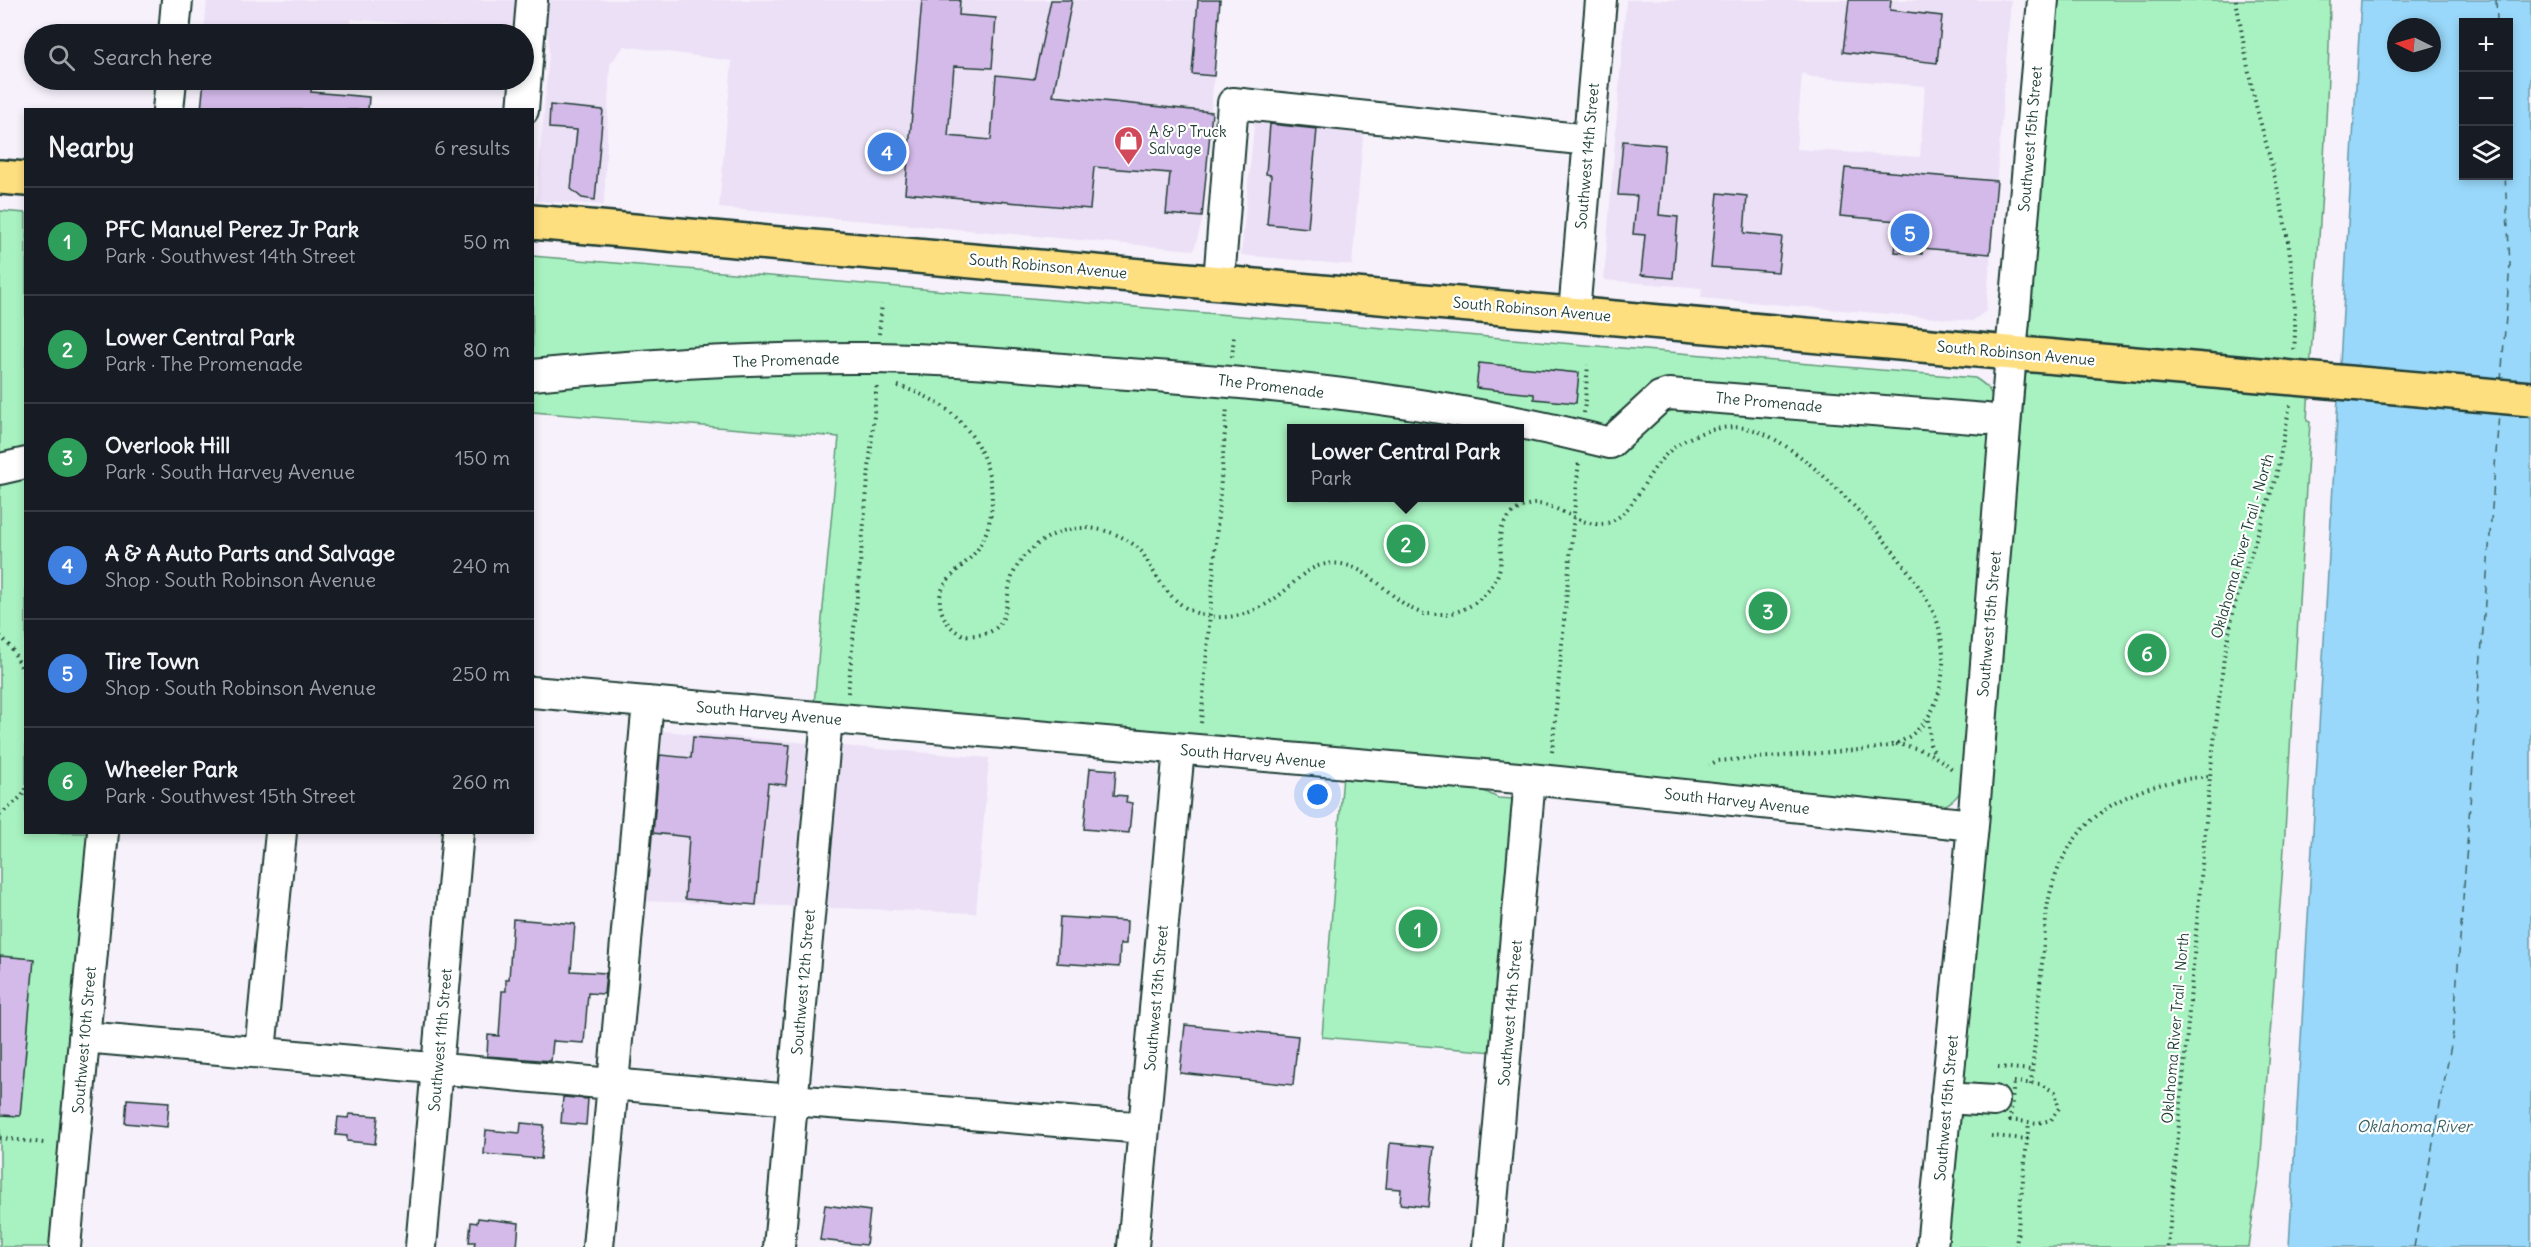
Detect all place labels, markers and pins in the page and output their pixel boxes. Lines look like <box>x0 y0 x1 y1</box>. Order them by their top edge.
place label: A & P Truck Salvage <box>1149 122 1227 158</box>
shop icon: A & P Truck Salvage <box>1112 124 1144 166</box>
pin: 4 <box>868 130 906 174</box>
pin: 5 <box>1890 210 1930 256</box>
pin: 2 <box>1386 522 1426 566</box>
pin: 3 <box>1748 588 1788 634</box>
pin: 6 <box>2128 630 2166 676</box>
pin: 1 <box>1398 906 1438 952</box>

